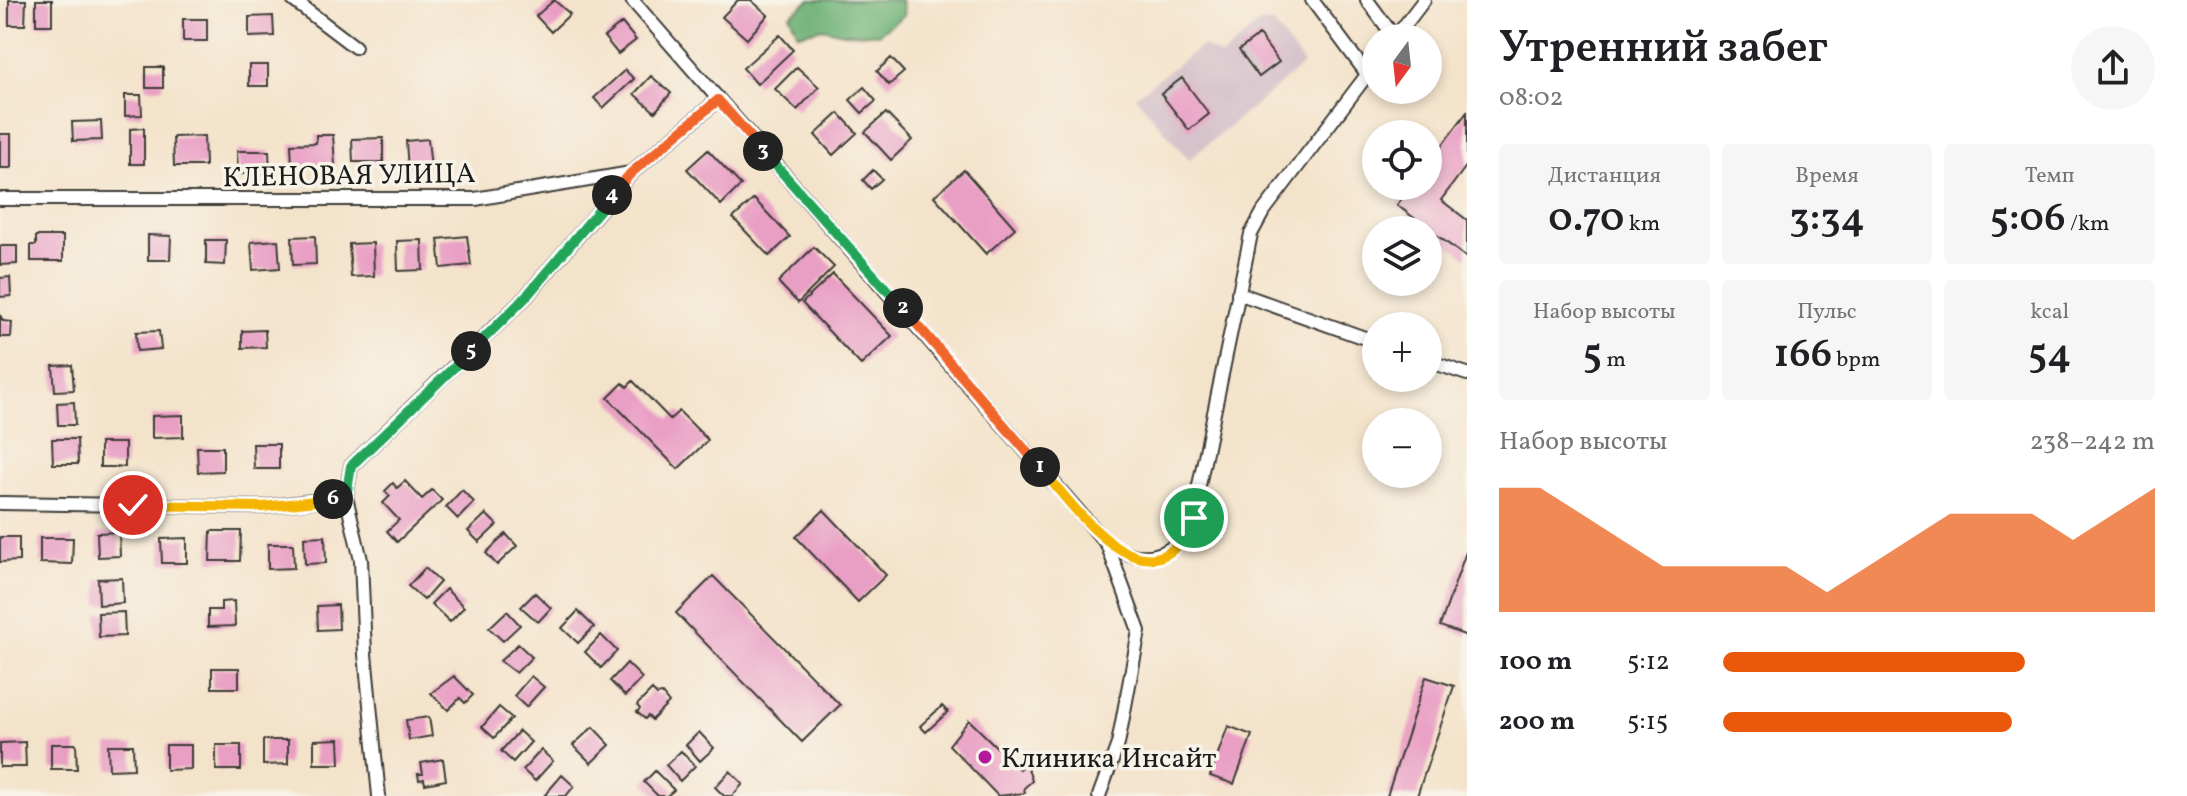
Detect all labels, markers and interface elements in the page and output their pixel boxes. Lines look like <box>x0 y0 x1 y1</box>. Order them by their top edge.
text: Утренний забег <box>1499 19 1828 80</box>
north arrow <box>1362 24 1442 104</box>
map controls <box>1362 24 1442 488</box>
button: share <box>2071 26 2155 110</box>
text: 08:02 <box>1499 80 1564 116</box>
button: locate <box>1362 120 1442 200</box>
pin: 3 <box>743 131 783 171</box>
text: 3 <box>757 135 769 166</box>
street label: КЛЕНОВАЯ УЛИЦА <box>222 155 476 198</box>
text: Дистанция <box>1548 161 1661 192</box>
text: Время <box>1795 161 1859 192</box>
text: Темп <box>2025 161 2074 192</box>
pin: 4 <box>592 175 632 215</box>
text: 4 <box>605 179 619 210</box>
text: 0.70 <box>1548 192 1624 248</box>
text: 3:34 <box>1789 192 1865 248</box>
text: 5:06 <box>1990 192 2066 248</box>
text: km <box>1624 209 1660 240</box>
text: /km <box>2066 209 2110 240</box>
button: layers <box>1362 216 1442 296</box>
pin: 2 <box>883 288 923 328</box>
text: 2 <box>897 292 909 323</box>
text: Набор высоты <box>1533 297 1676 328</box>
text: Пульс <box>1797 297 1857 328</box>
text: kcal <box>2030 297 2069 328</box>
button: + <box>1362 312 1442 392</box>
text: 5 <box>1583 328 1602 384</box>
text: 166 <box>1774 328 1832 384</box>
text: 54 <box>2028 328 2071 384</box>
pin: 5 <box>451 331 491 371</box>
text: 5 <box>466 335 476 366</box>
text: m <box>1602 345 1626 376</box>
text: bpm <box>1832 345 1880 376</box>
button: − <box>1362 408 1442 488</box>
text: Набор высоты <box>1499 424 1667 460</box>
text: 238–242 m <box>2030 424 2155 460</box>
pin: 1 <box>1020 447 1060 487</box>
text: 1 <box>1036 451 1044 482</box>
pin <box>99 471 167 539</box>
pin: 6 <box>313 479 353 519</box>
icon: check <box>111 483 155 527</box>
text: 6 <box>327 483 339 514</box>
pin <box>1160 484 1228 552</box>
icon: arrive <box>1172 496 1216 540</box>
text: 100 m <box>1499 644 1572 680</box>
text: 5:12 <box>1627 644 1670 680</box>
text: 200 m <box>1499 704 1575 740</box>
text: 5:15 <box>1627 704 1668 740</box>
place label: Клиника Инсайт <box>1001 740 1216 779</box>
marker: Клиника Инсайт <box>976 748 994 766</box>

